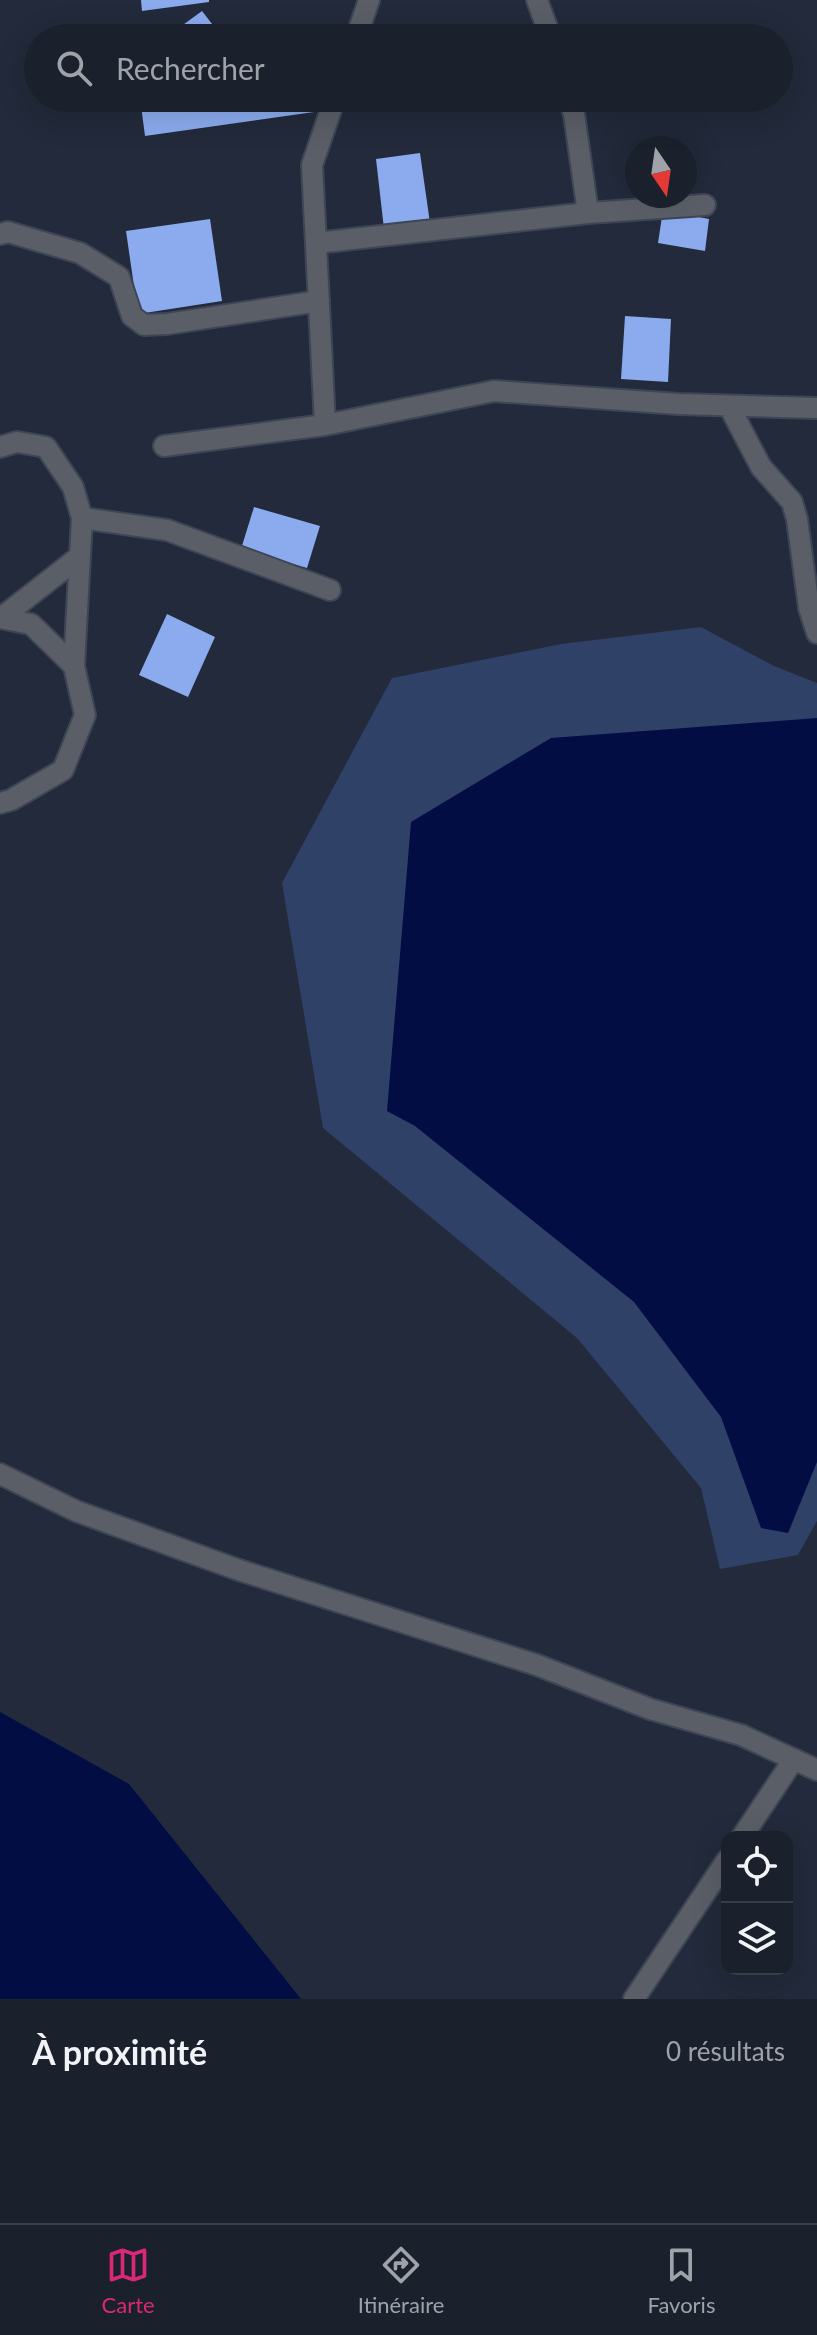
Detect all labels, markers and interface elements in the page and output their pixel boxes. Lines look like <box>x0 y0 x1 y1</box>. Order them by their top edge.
search box <box>24 24 793 112</box>
icon: search <box>52 46 96 90</box>
text: Rechercher <box>116 50 265 86</box>
north arrow <box>625 136 697 208</box>
map controls <box>721 1831 793 1975</box>
button: locate <box>721 1831 793 1903</box>
button: layers <box>721 1903 793 1975</box>
text: À proximité <box>32 2031 207 2072</box>
text: 0 résultats <box>666 2035 785 2067</box>
tab: Carte <box>102 2243 155 2318</box>
tab: Itinéraire <box>358 2243 444 2318</box>
tab: Favoris <box>648 2243 715 2318</box>

